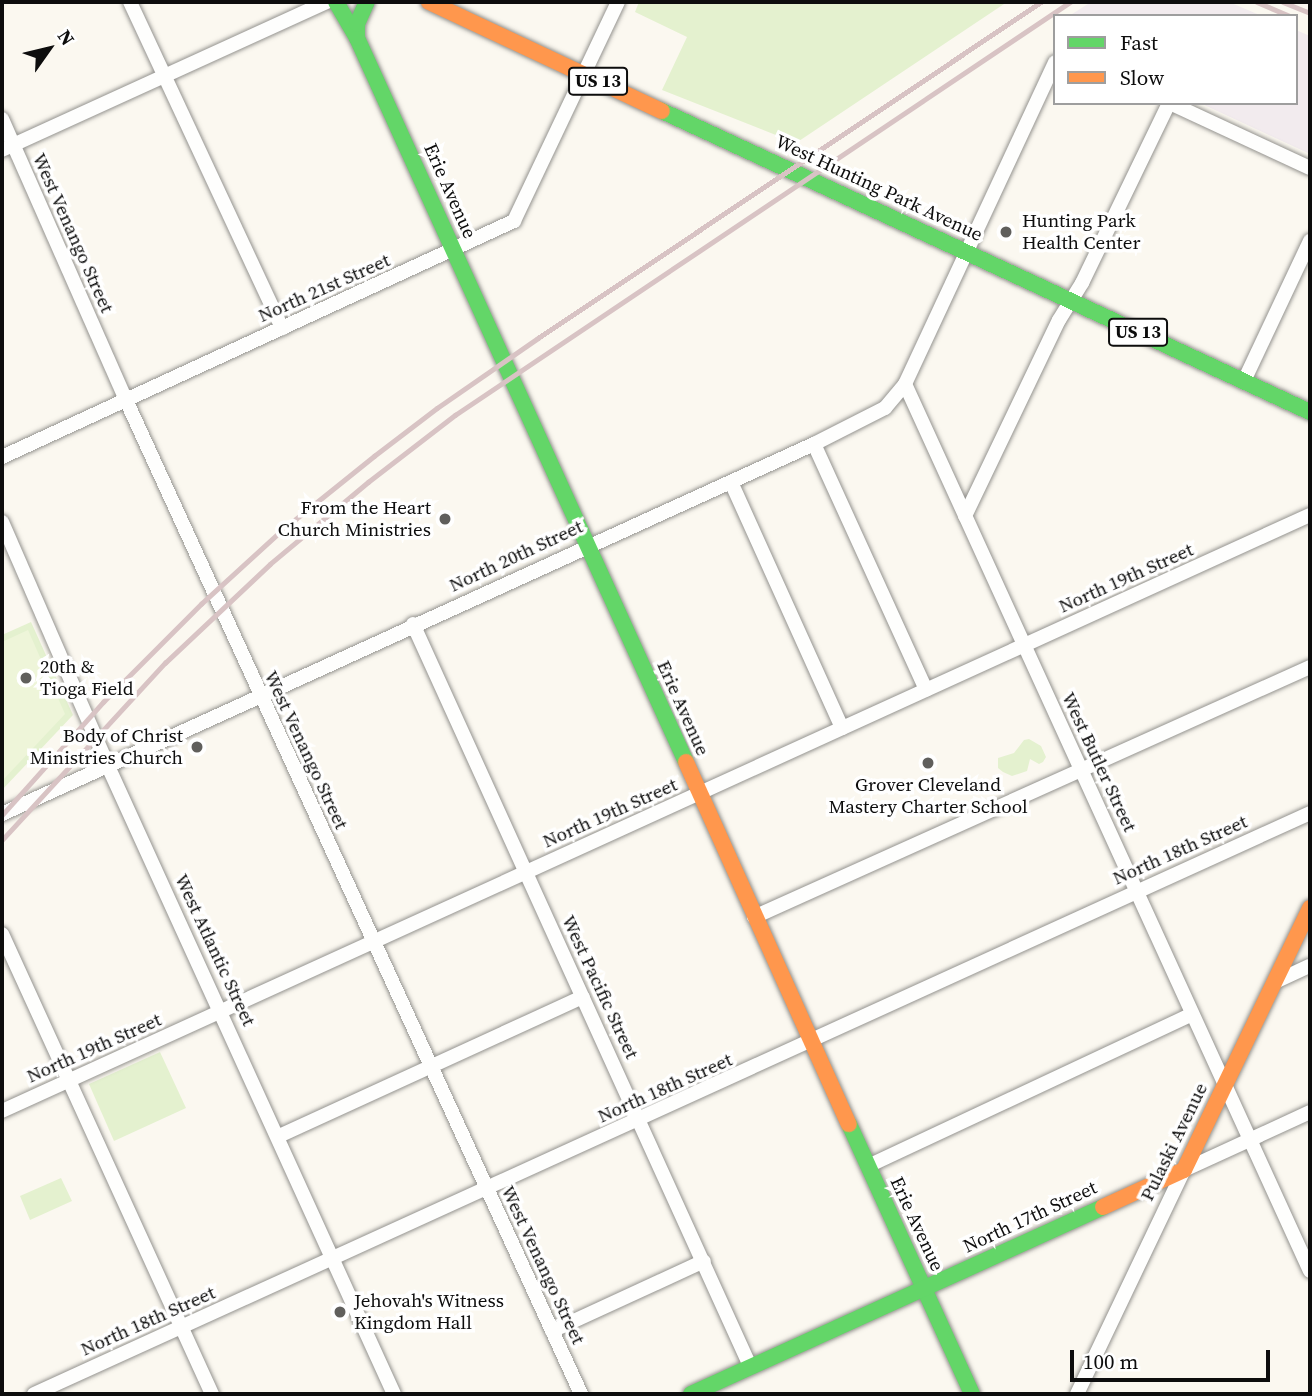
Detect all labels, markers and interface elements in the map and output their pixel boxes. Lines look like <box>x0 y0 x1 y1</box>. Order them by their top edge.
north arrow <box>14 14 84 84</box>
legend <box>1053 14 1298 105</box>
text: N <box>52 24 81 50</box>
text: Fast <box>1120 28 1158 57</box>
text: Slow <box>1120 63 1164 92</box>
road number: US 13 <box>566 66 630 96</box>
street label: West Hunting Park Avenue <box>772 130 986 246</box>
street label: Erie Avenue <box>419 140 481 242</box>
street label: West Venango Street <box>27 149 119 317</box>
place label: Hunting Park Health Center <box>1022 210 1140 254</box>
marker: Hunting Park Health Center <box>996 222 1016 242</box>
street label: North 21st Street <box>255 249 393 327</box>
road number: US 13 <box>1106 318 1170 346</box>
place label: From the Heart Church Ministries <box>278 497 431 541</box>
marker: From the Heart Church Ministries <box>437 511 453 527</box>
street label: North 20th Street <box>446 515 586 597</box>
street label: North 19th Street <box>1055 538 1197 618</box>
place label: 20th & Tioga Field <box>40 656 134 700</box>
street label: Erie Avenue <box>652 657 714 759</box>
street label: West Venango Street <box>259 667 353 833</box>
marker: 20th & Tioga Field <box>18 670 34 686</box>
street label: West Butler Street <box>1057 689 1141 835</box>
place label: Body of Christ Ministries Church <box>30 725 183 769</box>
marker: Body of Christ Ministries Church <box>189 739 205 755</box>
marker: Grover Cleveland Mastery Charter School <box>920 755 936 771</box>
street label: North 19th Street <box>539 773 681 853</box>
place label: Grover Cleveland Mastery Charter School <box>828 774 1028 818</box>
street label: North 18th Street <box>1109 810 1251 890</box>
street label: West Atlantic Street <box>170 870 260 1030</box>
street label: West Pacific Street <box>557 912 643 1062</box>
street label: North 19th Street <box>23 1008 165 1088</box>
street label: North 18th Street <box>594 1048 736 1128</box>
street label: Pulaski Avenue <box>1136 1079 1212 1205</box>
street label: Erie Avenue <box>885 1173 949 1275</box>
street label: North 17th Street <box>960 1176 1100 1258</box>
street label: West Venango Street <box>496 1182 590 1348</box>
street label: North 18th Street <box>77 1281 219 1361</box>
place label: Jehovah's Witness Kingdom Hall <box>354 1290 504 1334</box>
marker: Jehovah's Witness Kingdom Hall <box>332 1304 348 1320</box>
scale bar <box>1074 1336 1274 1380</box>
text: 100 m <box>1083 1347 1138 1376</box>

